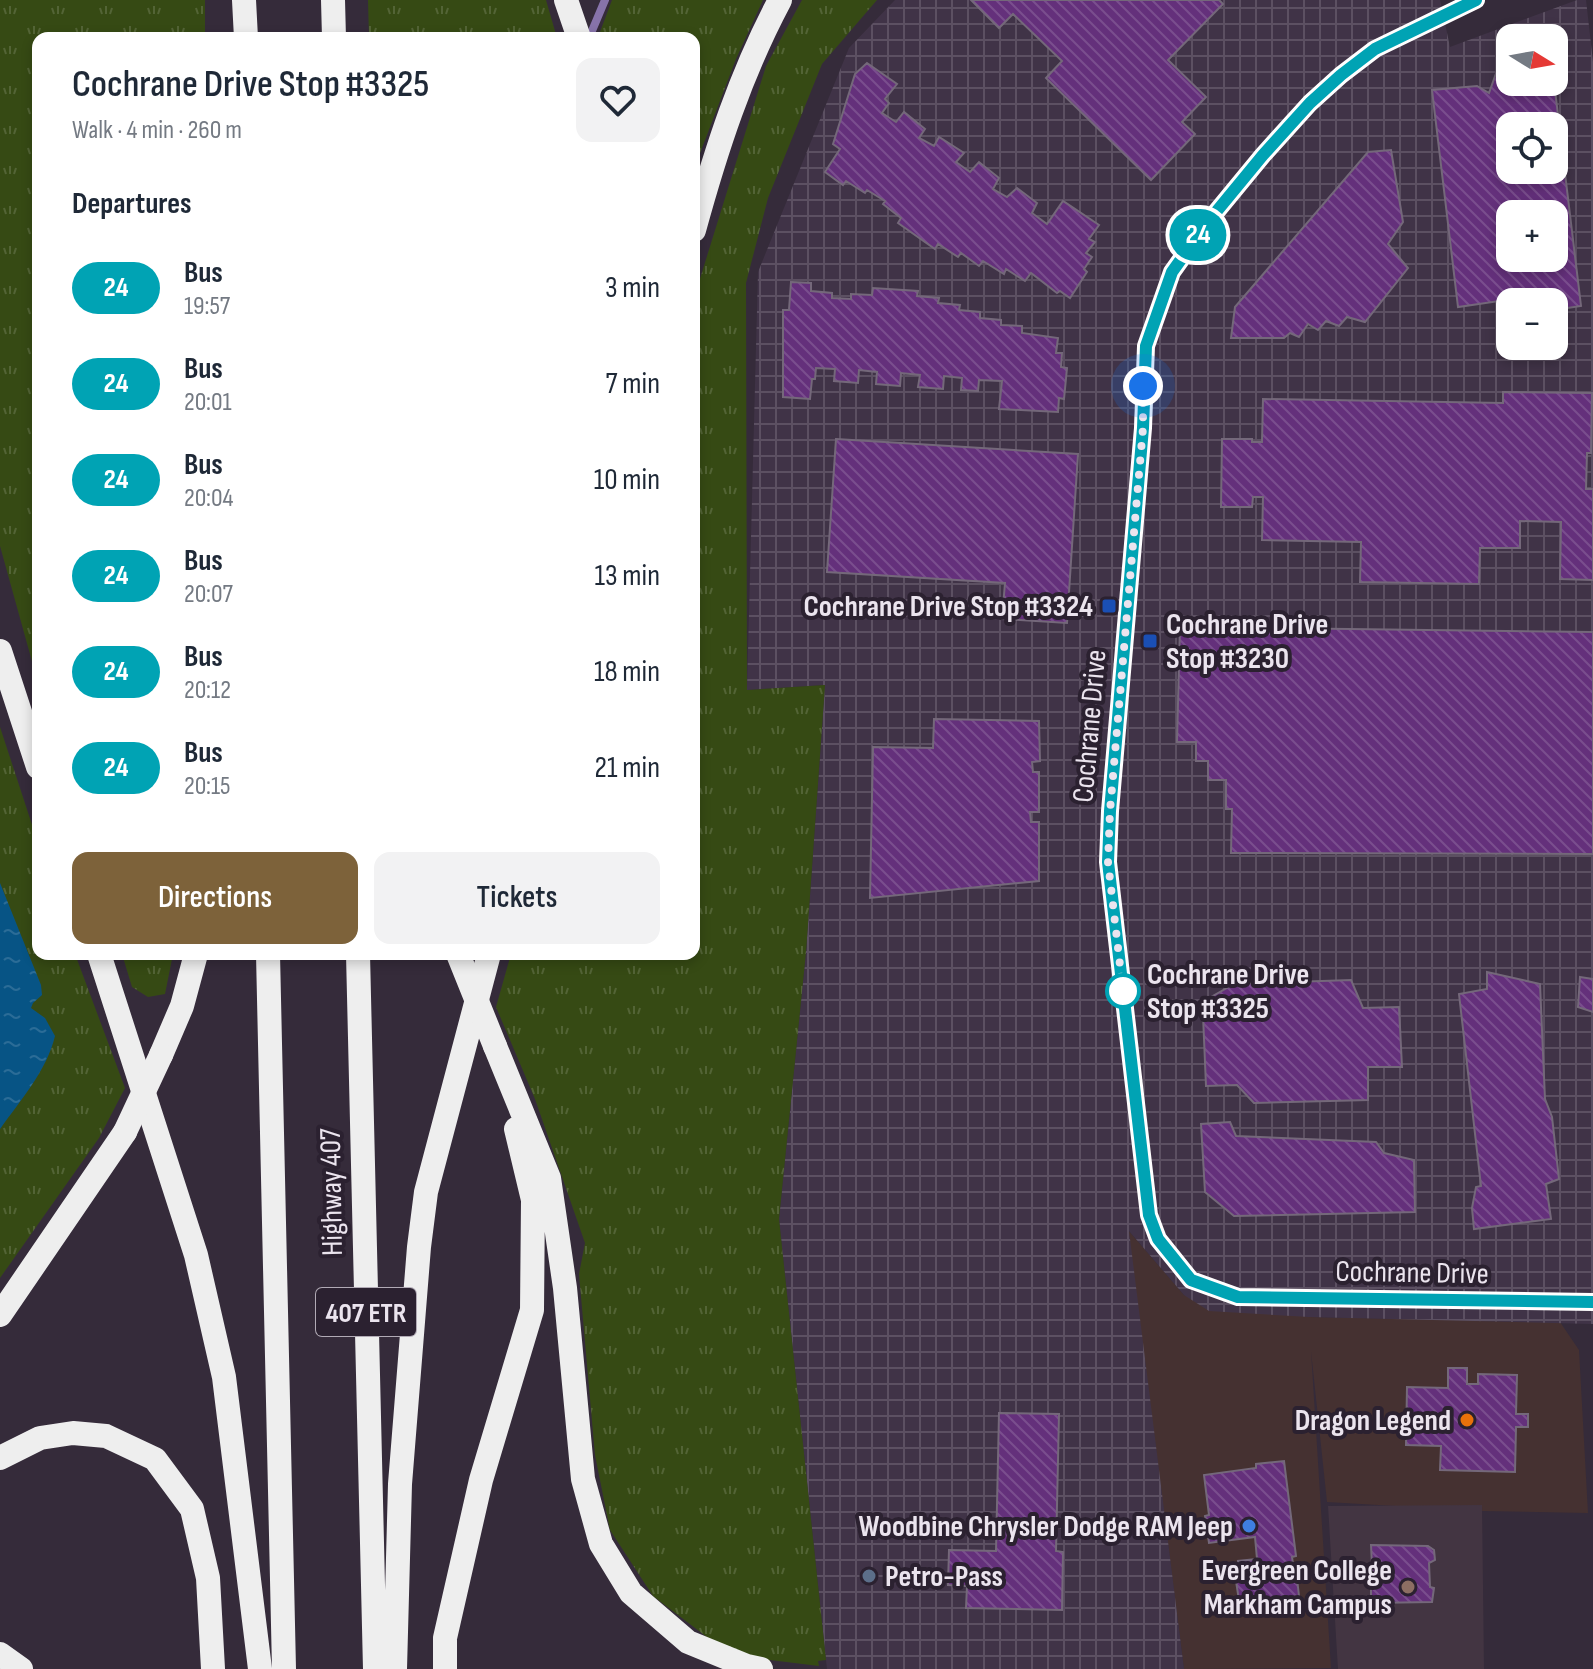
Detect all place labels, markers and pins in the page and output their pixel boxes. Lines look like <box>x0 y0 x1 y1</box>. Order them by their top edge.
place label: Cochrane Drive Stop #3324 <box>804 589 1093 625</box>
marker: Cochrane Drive Stop #3324 <box>1100 597 1118 615</box>
place label: Cochrane Drive Stop #3230 <box>1166 607 1328 677</box>
marker: Cochrane Drive Stop #3230 <box>1141 632 1159 650</box>
place label: Cochrane Drive Stop #3325 <box>1147 957 1309 1027</box>
marker: Cochrane Drive Stop #3325 <box>1106 974 1140 1008</box>
place label: Dragon Legend <box>1295 1403 1451 1439</box>
marker: Dragon Legend <box>1458 1411 1476 1429</box>
place label: Woodbine Chrysler Dodge RAM Jeep <box>859 1509 1233 1545</box>
marker: Woodbine Chrysler Dodge RAM Jeep <box>1240 1517 1258 1535</box>
place label: Evergreen College Markham Campus <box>1202 1553 1392 1623</box>
place label: Petro-Pass <box>885 1559 1003 1595</box>
marker: Petro-Pass <box>860 1567 878 1585</box>
marker: Evergreen College Markham Campus <box>1399 1578 1417 1596</box>

